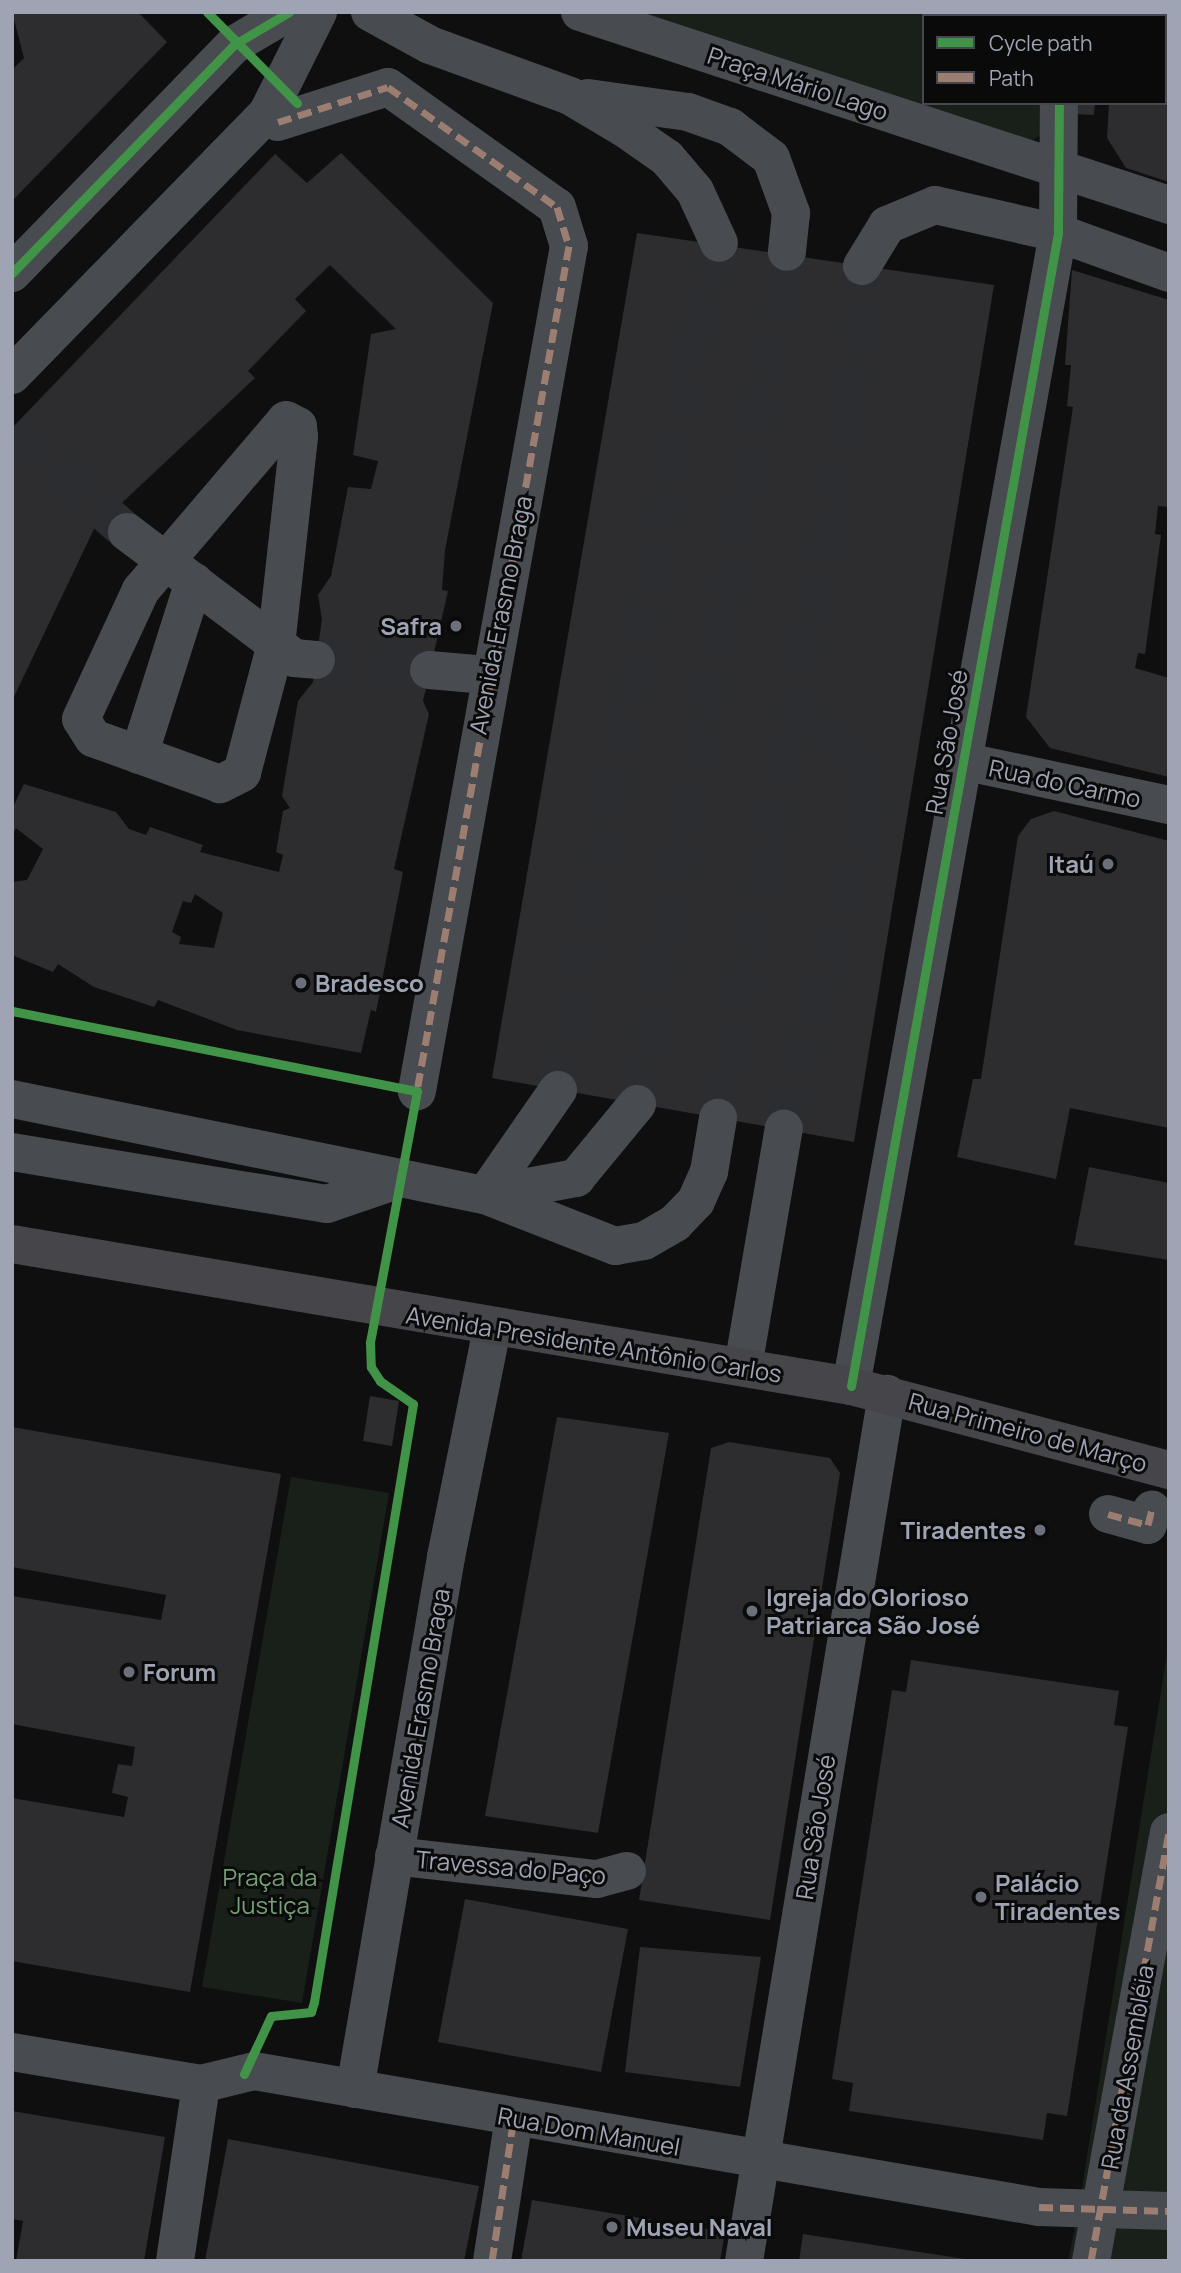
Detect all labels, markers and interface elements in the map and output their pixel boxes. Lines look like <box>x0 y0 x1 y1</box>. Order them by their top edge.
legend <box>922 14 1167 105</box>
text: Cycle path <box>989 29 1092 57</box>
street label: Praça Mário Lago <box>704 40 892 126</box>
text: Path <box>989 64 1034 92</box>
street label: Avenida Erasmo Braga <box>463 493 537 737</box>
place label: Safra <box>380 612 442 640</box>
marker: Safra <box>448 618 464 634</box>
street label: Rua São José <box>919 667 973 817</box>
street label: Rua do Carmo <box>987 753 1143 813</box>
place label: Itaú <box>1048 850 1094 878</box>
marker: Itaú <box>1100 856 1116 872</box>
place label: Bradesco <box>315 969 424 997</box>
marker: Bradesco <box>293 975 309 991</box>
street label: Avenida Presidente Antônio Carlos <box>404 1300 784 1388</box>
street label: Rua Primeiro de Março <box>906 1386 1150 1478</box>
place label: Tiradentes <box>901 1516 1026 1544</box>
marker: Tiradentes <box>1032 1522 1048 1538</box>
place label: Igreja do Glorioso Patriarca São José <box>766 1583 980 1639</box>
street label: Avenida Erasmo Braga <box>385 1586 455 1830</box>
marker: Igreja do Glorioso Patriarca São José <box>744 1603 760 1619</box>
place label: Forum <box>143 1658 216 1686</box>
marker: Forum <box>121 1664 137 1680</box>
street label: Rua São José <box>789 1752 841 1902</box>
street label: Travessa do Paço <box>415 1844 607 1890</box>
park label: Praça da Justiça <box>223 1863 317 1919</box>
place label: Palácio Tiradentes <box>995 1869 1120 1925</box>
marker: Palácio Tiradentes <box>973 1889 989 1905</box>
street label: Rua da Assembléia <box>1095 1963 1159 2171</box>
street label: Rua Dom Manuel <box>496 2101 682 2161</box>
place label: Museu Naval <box>626 2213 772 2241</box>
marker: Museu Naval <box>604 2219 620 2235</box>

